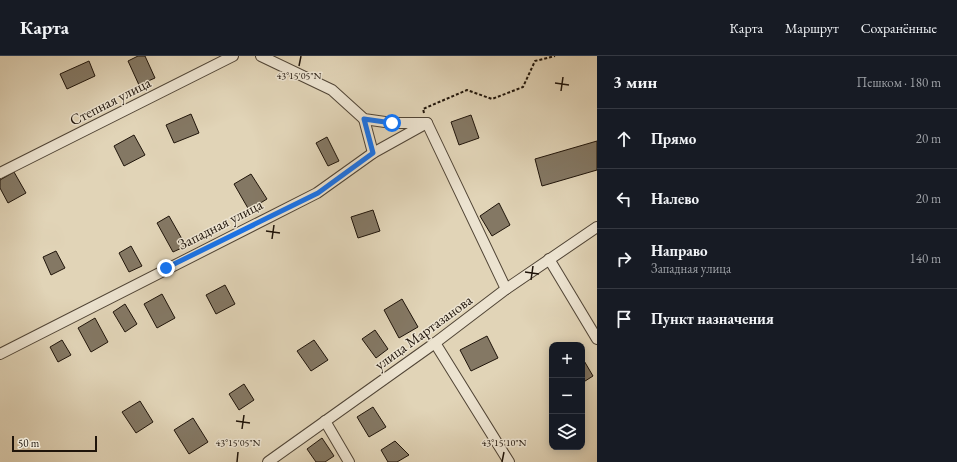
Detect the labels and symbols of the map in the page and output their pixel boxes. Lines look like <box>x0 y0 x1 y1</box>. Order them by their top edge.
text: 43°15'05"N <box>277 69 322 82</box>
street label: Степная улица <box>66 72 154 130</box>
route start <box>383 114 401 132</box>
street label: Западная улица <box>174 195 266 253</box>
route end <box>157 259 175 277</box>
street label: улица Мартазанова <box>370 290 476 374</box>
scale bar <box>12 434 97 453</box>
text: 43°15'05"N <box>216 436 261 449</box>
text: 43°15'10"N <box>482 436 527 449</box>

